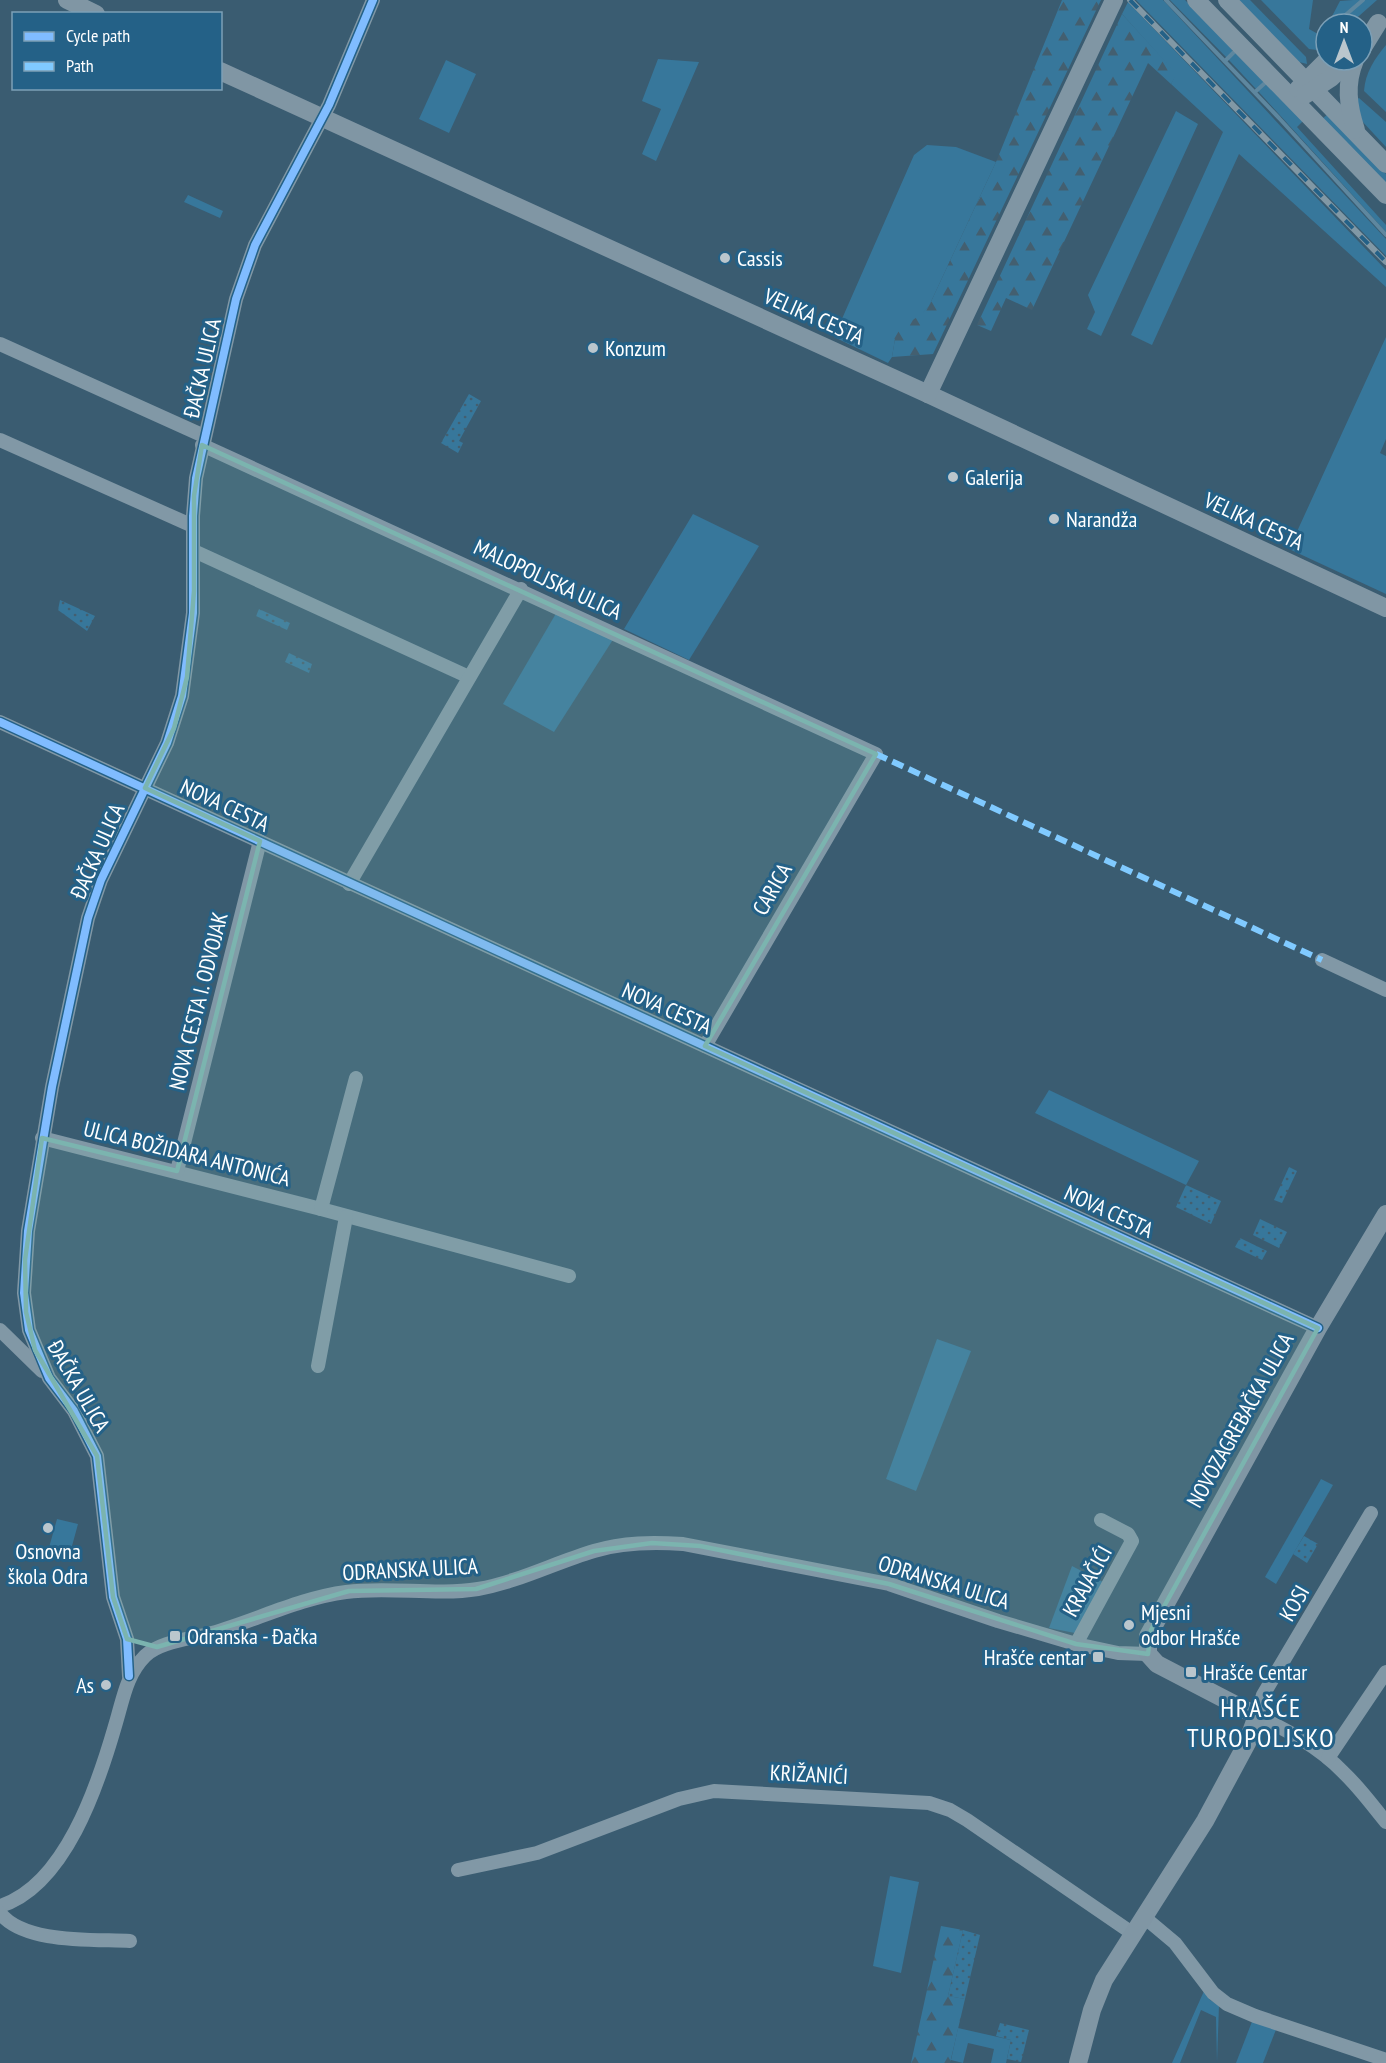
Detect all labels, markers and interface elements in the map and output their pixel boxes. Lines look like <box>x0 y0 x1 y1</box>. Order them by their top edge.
legend <box>12 12 222 90</box>
north arrow <box>1314 12 1374 72</box>
text: N <box>1340 17 1348 37</box>
text: Cycle path <box>66 24 130 47</box>
text: Path <box>66 54 94 77</box>
place label: Cassis <box>737 244 783 272</box>
marker: Cassis <box>718 251 732 265</box>
street label: VELIKA CESTA <box>759 281 869 351</box>
street label: ĐAČKA ULICA <box>177 315 227 422</box>
place label: Konzum <box>605 334 666 362</box>
marker: Konzum <box>586 341 600 355</box>
place label: Galerija <box>965 463 1023 491</box>
marker: Galerija <box>946 470 960 484</box>
street label: VELIKA CESTA <box>1199 485 1309 556</box>
place label: Narandža <box>1066 505 1137 533</box>
marker: Narandža <box>1047 512 1061 526</box>
street label: MALOPOLJSKA ULICA <box>469 532 627 626</box>
street label: NOVA CESTA <box>176 772 275 838</box>
street label: ĐAČKA ULICA <box>63 798 131 904</box>
street label: CARICA <box>746 857 798 920</box>
street label: NOVA CESTA I. ODVOJAK <box>162 909 234 1093</box>
street label: NOVA CESTA <box>618 976 717 1040</box>
street label: ULICA BOŽIDARA ANTONIĆA <box>81 1114 294 1192</box>
street label: NOVA CESTA <box>1060 1178 1159 1244</box>
street label: NOVOZAGREBAČKA ULICA <box>1180 1327 1300 1512</box>
street label: ĐAČKA ULICA <box>41 1334 117 1437</box>
marker: Osnovna škola Odra <box>41 1521 55 1535</box>
place label: Osnovna škola Odra <box>8 1537 88 1590</box>
street label: KRAJAČIĆI <box>1056 1541 1118 1621</box>
street label: ODRANSKA ULICA <box>875 1549 1014 1615</box>
street label: ODRANSKA ULICA <box>342 1551 479 1587</box>
street label: KOSI <box>1273 1580 1315 1626</box>
place label: Mjesni odbor Hrašće <box>1141 1598 1240 1651</box>
marker: Mjesni odbor Hrašće <box>1122 1618 1136 1632</box>
place label: Odranska - Đačka <box>187 1622 318 1650</box>
marker: Odranska - Đačka <box>168 1629 182 1643</box>
place label: Hrašće centar <box>984 1643 1086 1671</box>
marker: Hrašće centar <box>1091 1650 1105 1664</box>
place label: Hrašće Centar <box>1203 1658 1307 1686</box>
marker: Hrašće Centar <box>1184 1665 1198 1679</box>
place label: As <box>76 1671 94 1699</box>
marker: As <box>99 1678 113 1692</box>
district label: HRAŠĆE TUROPOLJSKO <box>1187 1691 1335 1754</box>
street label: KRIŽANIĆI <box>769 1758 849 1790</box>

